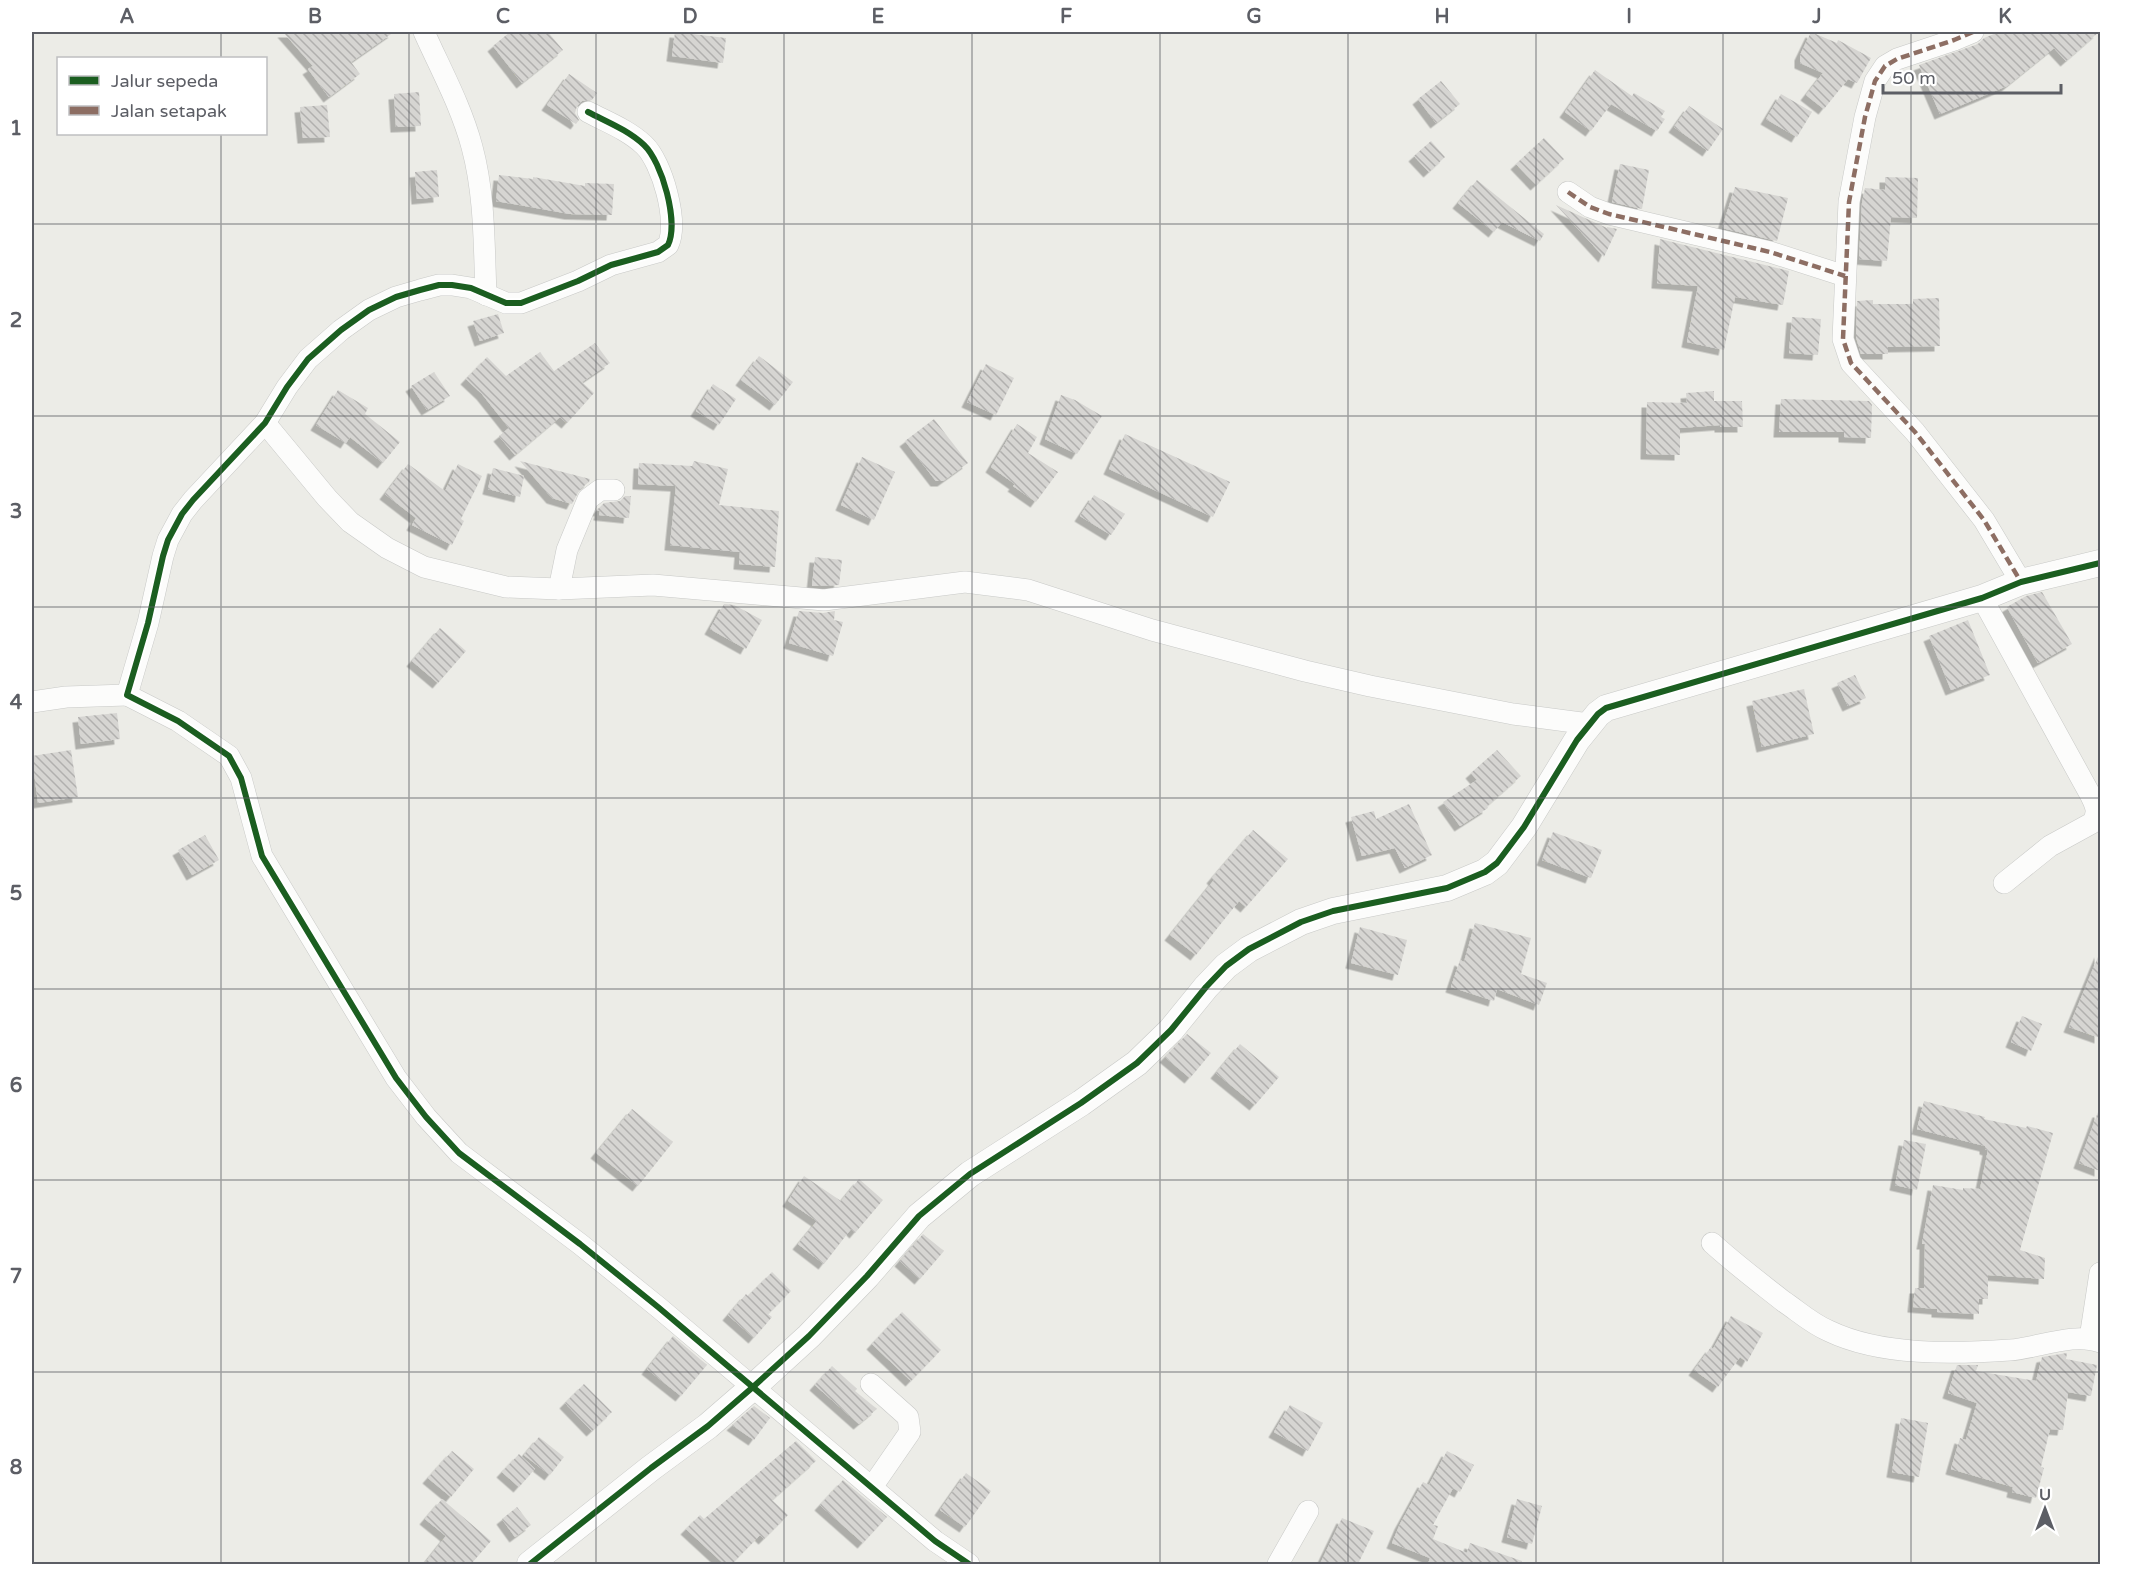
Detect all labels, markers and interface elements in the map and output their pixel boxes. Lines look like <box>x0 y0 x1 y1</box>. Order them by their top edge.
text: A <box>120 5 135 29</box>
text: B <box>308 5 322 29</box>
text: C <box>496 5 510 29</box>
text: D <box>682 5 698 29</box>
text: E <box>872 5 885 29</box>
text: F <box>1060 5 1072 29</box>
text: G <box>1246 5 1262 29</box>
text: H <box>1434 5 1450 29</box>
text: I <box>1626 5 1632 29</box>
text: J <box>1811 5 1822 29</box>
text: K <box>1998 5 2012 29</box>
legend <box>57 57 267 135</box>
scale bar <box>1883 57 2062 95</box>
text: 50 m <box>1892 67 1936 89</box>
text: Jalur sepeda <box>111 70 218 92</box>
text: Jalan setapak <box>111 100 227 122</box>
text: 1 <box>10 117 22 141</box>
text: 2 <box>10 309 22 333</box>
text: 3 <box>10 500 22 524</box>
text: 4 <box>10 691 23 715</box>
text: 5 <box>10 882 22 906</box>
text: 6 <box>10 1074 22 1098</box>
text: 7 <box>10 1265 22 1289</box>
text: 8 <box>10 1456 22 1480</box>
north arrow <box>2015 1479 2075 1539</box>
text: U <box>2039 1485 2051 1505</box>

